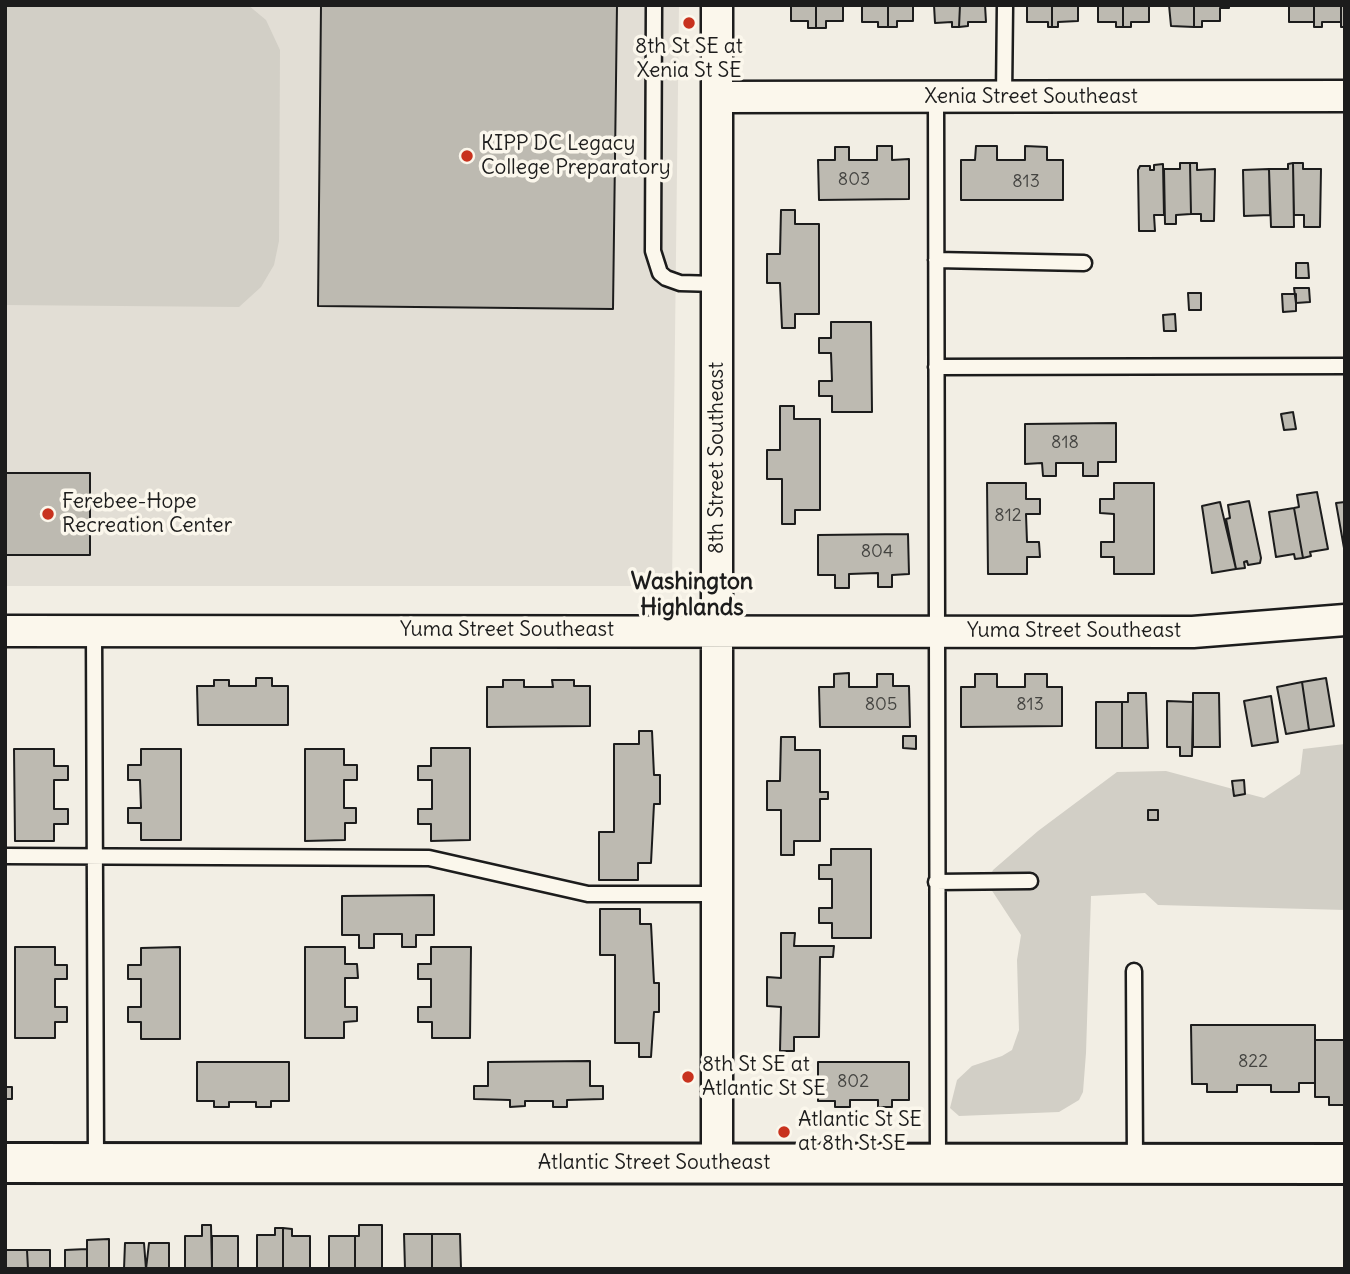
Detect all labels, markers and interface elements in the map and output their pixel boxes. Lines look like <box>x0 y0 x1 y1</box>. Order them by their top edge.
marker: 8th St SE at Xenia St SE <box>681 15 697 31</box>
place label: 8th St SE at Xenia St SE <box>635 34 743 84</box>
street label: Xenia Street Southeast <box>924 84 1138 110</box>
place label: KIPP DC Legacy College Preparatory <box>481 131 671 181</box>
marker: KIPP DC Legacy College Preparatory <box>459 148 475 164</box>
house number: 803 <box>838 169 870 191</box>
house number: 813 <box>1012 171 1040 193</box>
street label: 8th Street Southeast <box>704 362 730 554</box>
house number: 818 <box>1051 432 1079 454</box>
place label: Ferebee-Hope Recreation Center <box>62 489 232 539</box>
house number: 812 <box>994 505 1022 527</box>
marker: Ferebee-Hope Recreation Center <box>40 506 56 522</box>
house number: 804 <box>861 541 893 563</box>
district label: Washington Highlands <box>631 568 753 622</box>
street label: Yuma Street Southeast <box>400 617 614 643</box>
street label: Yuma Street Southeast <box>967 618 1181 644</box>
house number: 805 <box>865 694 897 716</box>
house number: 813 <box>1016 694 1044 716</box>
house number: 822 <box>1238 1051 1268 1073</box>
place label: 8th St SE at Atlantic St SE <box>702 1052 826 1102</box>
marker: 8th St SE at Atlantic St SE <box>680 1069 696 1085</box>
house number: 802 <box>837 1071 869 1093</box>
place label: Atlantic St SE at 8th St SE <box>798 1107 922 1157</box>
marker: Atlantic St SE at 8th St SE <box>776 1124 792 1140</box>
street label: Atlantic Street Southeast <box>538 1150 770 1176</box>

